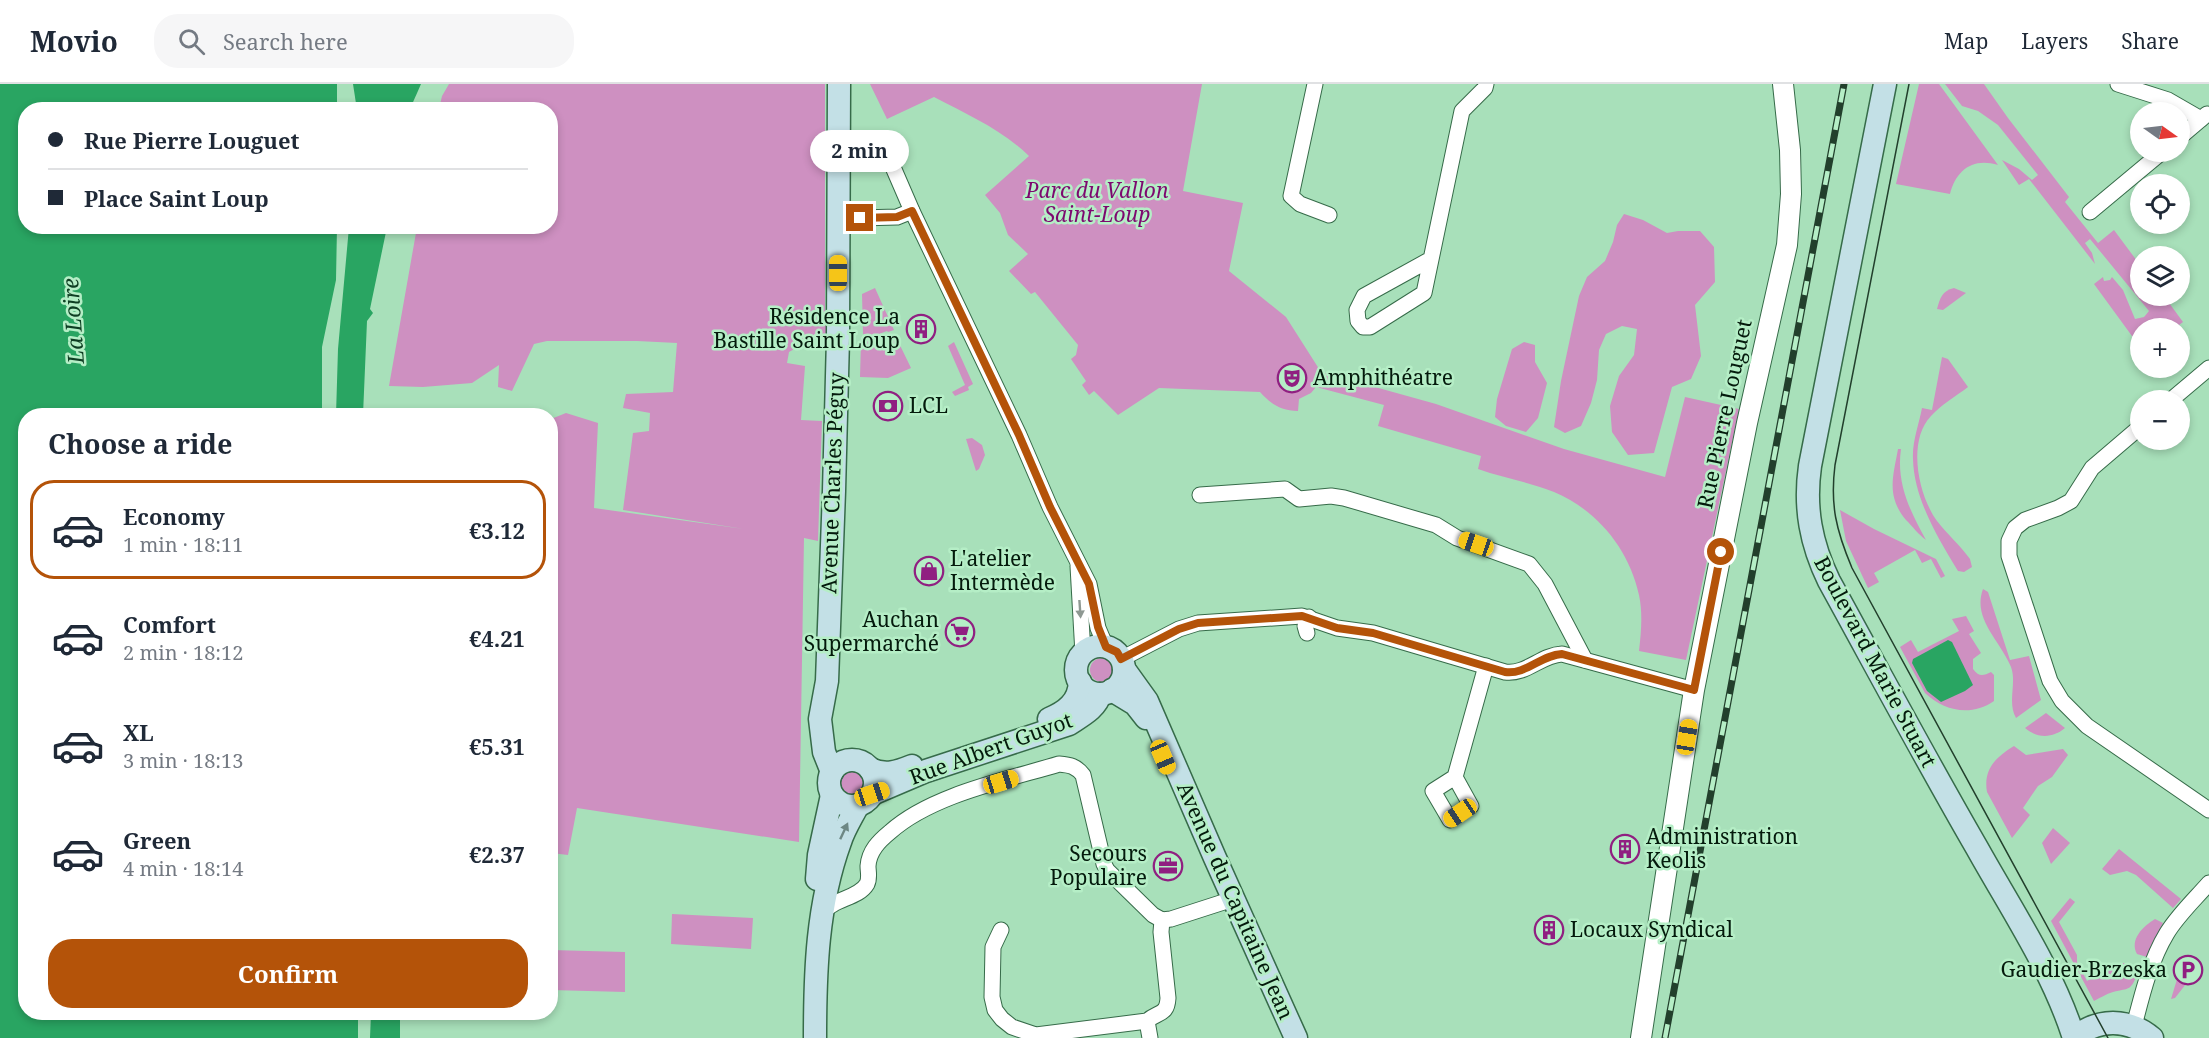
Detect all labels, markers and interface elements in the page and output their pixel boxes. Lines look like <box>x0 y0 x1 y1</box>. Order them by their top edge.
search box <box>154 14 574 68</box>
text: Movio <box>30 22 118 60</box>
icon: search <box>175 25 208 58</box>
text: Search here <box>223 26 348 56</box>
text: Map <box>1944 27 1988 55</box>
text: Layers <box>2021 27 2088 55</box>
text: Share <box>2121 27 2179 55</box>
north arrow <box>2130 102 2190 162</box>
map controls <box>2130 102 2190 450</box>
text: Rue Pierre Louguet <box>84 125 299 155</box>
callout: 2 min <box>810 131 910 173</box>
text: 2 min <box>831 137 888 164</box>
button: locate <box>2130 174 2190 234</box>
park label: Parc du Vallon Saint-Loup <box>1025 176 1169 228</box>
text: Place Saint Loup <box>84 183 269 213</box>
route end <box>846 204 873 231</box>
button: layers <box>2130 246 2190 306</box>
car <box>829 255 847 291</box>
water label: La Loire <box>54 277 90 366</box>
place label: Résidence La Bastille Saint Loup <box>713 302 900 354</box>
building icon: Résidence La Bastille Saint Loup <box>905 313 937 345</box>
street label: Rue Pierre Louguet <box>1690 317 1758 511</box>
button: + <box>2130 318 2190 378</box>
theatre icon: Amphithéatre <box>1276 362 1308 394</box>
place label: Amphithéatre <box>1313 363 1453 391</box>
street label: Avenue Charles Péguy <box>814 372 850 594</box>
bank icon: LCL <box>872 390 904 422</box>
button: − <box>2130 390 2190 450</box>
place label: LCL <box>909 391 948 419</box>
text: Choose a ride <box>48 425 233 462</box>
text: Economy <box>123 501 225 531</box>
icon: car <box>51 503 105 557</box>
text: €3.12 <box>469 515 525 545</box>
car <box>1456 530 1496 558</box>
text: 1 min · 18:11 <box>123 531 243 558</box>
route start <box>1707 538 1734 565</box>
place label: L'atelier Intermède <box>950 544 1055 596</box>
street label: Boulevard Marie Stuart <box>1808 551 1943 772</box>
shop icon: L'atelier Intermède <box>913 555 945 587</box>
one-way arrow <box>1075 599 1085 618</box>
place label: Auchan Supermarché <box>804 605 939 657</box>
text: Comfort <box>123 609 216 639</box>
icon: car <box>51 611 105 665</box>
supermarket icon: Auchan Supermarché <box>944 616 976 648</box>
text: €4.21 <box>469 623 525 653</box>
text: 2 min · 18:12 <box>123 639 243 666</box>
street label: Rue Albert Guyot <box>905 706 1076 791</box>
text: XL <box>123 717 154 747</box>
car <box>1675 718 1699 756</box>
icon: car <box>51 719 105 773</box>
text: €5.31 <box>469 731 525 761</box>
car <box>1148 737 1178 777</box>
text: 3 min · 18:13 <box>123 747 243 774</box>
car <box>981 768 1021 796</box>
street label: Avenue du Capitaine Jean <box>1171 778 1301 1024</box>
car <box>852 780 892 808</box>
car <box>1440 795 1480 831</box>
place label: Administration Keolis <box>1646 822 1798 874</box>
one-way arrow <box>840 823 849 840</box>
text: Green <box>123 825 191 855</box>
icon: car <box>51 827 105 881</box>
building icon: Administration Keolis <box>1609 833 1641 865</box>
text: €2.37 <box>469 839 525 869</box>
place label: Secours Populaire <box>1050 839 1147 891</box>
office icon: Secours Populaire <box>1152 850 1184 882</box>
text: 4 min · 18:14 <box>123 855 243 882</box>
building icon: Locaux Syndical <box>1533 914 1565 946</box>
place label: Locaux Syndical <box>1570 915 1733 943</box>
button: Confirm <box>48 939 528 1008</box>
parking icon: Gaudier-Brzeska <box>2172 954 2204 986</box>
place label: Gaudier-Brzeska <box>2000 955 2167 983</box>

